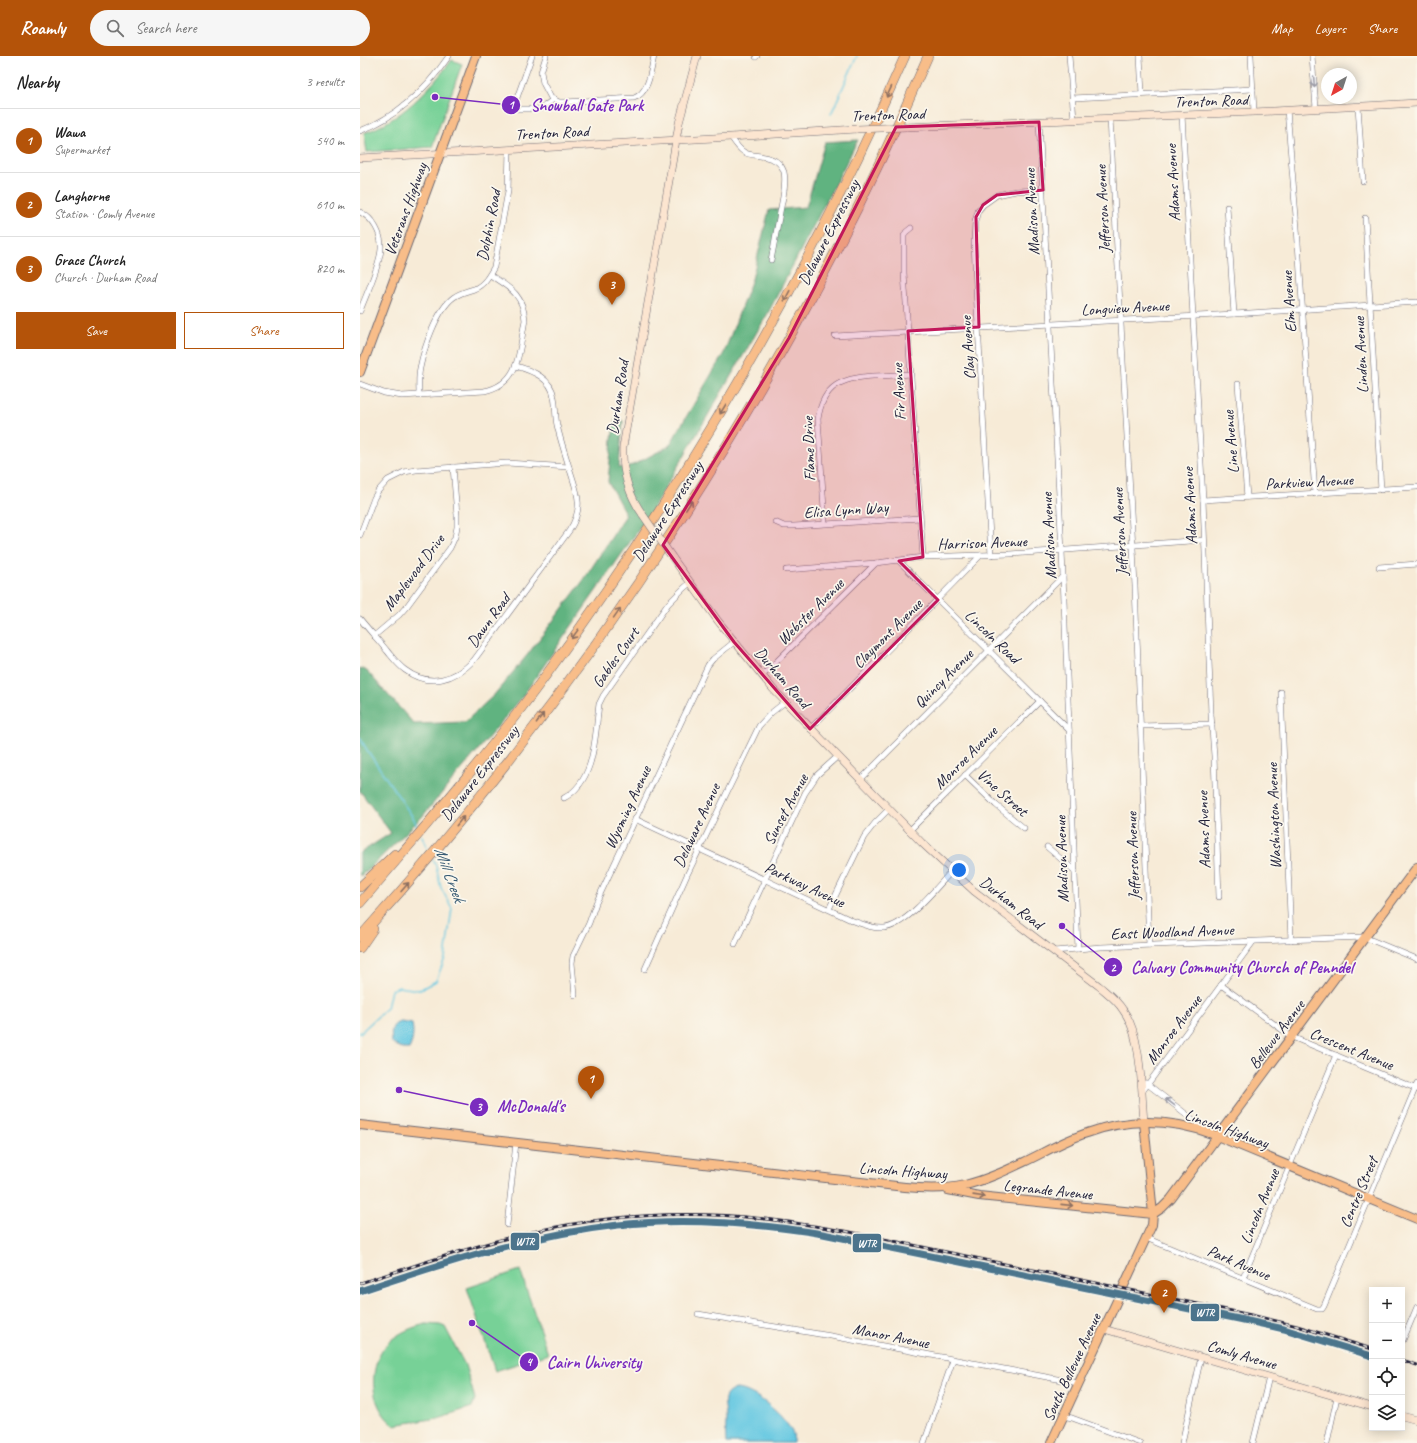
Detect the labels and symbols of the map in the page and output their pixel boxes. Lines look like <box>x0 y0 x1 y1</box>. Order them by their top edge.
north arrow <box>1321 68 1357 104</box>
one-way arrow <box>1310 75 1318 88</box>
one-way arrow <box>885 85 892 97</box>
street label: Trenton Road <box>1174 90 1251 112</box>
callout: Snowball Gate Park <box>501 91 652 120</box>
text: Snowball Gate Park <box>531 95 645 116</box>
text: 1 <box>508 97 515 113</box>
street label: Trenton Road <box>851 104 928 126</box>
street label: Trenton Road <box>515 121 592 145</box>
street label: Adams Avenue <box>1161 142 1185 222</box>
street label: Veterans Highway <box>380 159 432 258</box>
street label: Jefferson Avenue <box>1091 163 1115 254</box>
street label: Madison Avenue <box>1020 166 1044 256</box>
street label: Delaware Expressway <box>794 175 865 289</box>
street label: Dolphin Road <box>472 185 506 263</box>
street label: Elm Avenue <box>1277 269 1301 333</box>
pin: 3 <box>599 272 625 305</box>
one-way arrow <box>783 289 790 301</box>
street label: Longview Avenue <box>1081 296 1171 320</box>
street label: Clay Avenue <box>956 314 980 380</box>
street label: Linden Avenue <box>1349 314 1373 394</box>
street label: Durham Road <box>602 356 634 436</box>
street label: Fir Avenue <box>887 361 910 421</box>
one-way arrow <box>718 403 726 415</box>
street label: Line Avenue <box>1218 408 1244 474</box>
street label: Flame Drive <box>798 415 820 482</box>
street label: Delaware Expressway <box>628 456 709 566</box>
street label: Adams Avenue <box>1178 465 1202 545</box>
street label: Parkview Avenue <box>1265 470 1355 494</box>
street label: Jefferson Avenue <box>1108 486 1132 577</box>
street label: Madison Avenue <box>1037 490 1061 580</box>
street label: Elisa Lynn Way <box>803 497 890 523</box>
one-way arrow <box>685 500 693 511</box>
street label: Maplewood Drive <box>379 529 450 615</box>
street label: Harrison Avenue <box>937 531 1029 555</box>
street label: Webster Avenue <box>773 573 850 649</box>
street label: Dawn Road <box>463 587 517 652</box>
street label: Claymont Avenue <box>849 593 928 673</box>
street label: Lincoln Road <box>960 605 1026 670</box>
one-way arrow <box>613 608 621 619</box>
street label: Gables Court <box>588 622 645 692</box>
one-way arrow <box>571 629 579 640</box>
street label: Durham Road <box>750 643 816 714</box>
street label: Quincy Avenue <box>910 644 979 713</box>
one-way arrow <box>536 713 545 724</box>
street label: Monroe Avenue <box>930 720 1003 794</box>
street label: Delaware Expressway <box>436 721 524 825</box>
street label: Wyoming Avenue <box>600 761 657 852</box>
street label: Washington Avenue <box>1262 761 1286 869</box>
street label: Vine Street <box>973 765 1033 822</box>
street label: Sunset Avenue <box>759 769 814 848</box>
street label: Delaware Avenue <box>669 779 726 871</box>
street label: Adams Avenue <box>1193 789 1215 869</box>
street label: Jefferson Avenue <box>1121 810 1145 901</box>
street label: Madison Avenue <box>1050 813 1074 903</box>
one-way arrow <box>456 815 464 826</box>
water label: Mill Creek <box>430 844 471 907</box>
street label: Parkway Avenue <box>761 858 850 913</box>
your location <box>949 860 969 880</box>
street label: Durham Road <box>976 872 1049 935</box>
one-way arrow <box>400 881 409 892</box>
street label: East Woodland Avenue <box>1110 920 1236 944</box>
callout: Calvary Community Church of Penndel <box>1103 953 1360 982</box>
text: Calvary Community Church of Penndel <box>1131 957 1356 978</box>
text: 2 <box>1110 960 1117 976</box>
street label: Monroe Avenue <box>1141 990 1207 1068</box>
street label: Bellevue Avenue <box>1244 995 1310 1073</box>
street label: Crescent Avenue <box>1307 1023 1398 1075</box>
pin: 1 <box>578 1066 604 1099</box>
callout: McDonald's <box>469 1092 573 1121</box>
text: McDonald's <box>497 1096 567 1117</box>
one-way arrow <box>1164 1097 1175 1106</box>
text: 3 <box>476 1099 483 1115</box>
street label: Lincoln Highway <box>1182 1105 1273 1154</box>
street label: Centre Street <box>1335 1152 1384 1231</box>
street label: Lincoln Highway <box>858 1158 949 1184</box>
street label: Lincoln Avenue <box>1236 1164 1285 1247</box>
street label: Legrande Avenue <box>1002 1175 1095 1205</box>
one-way arrow <box>973 1192 986 1200</box>
one-way arrow <box>1060 1201 1073 1209</box>
line badge: WTR <box>510 1232 540 1251</box>
line badge: WTR <box>852 1233 882 1253</box>
text: WTR <box>516 1234 536 1248</box>
text: WTR <box>858 1236 878 1250</box>
street label: Park Avenue <box>1204 1241 1275 1286</box>
pin: 2 <box>1151 1280 1177 1313</box>
line badge: WTR <box>1190 1303 1220 1322</box>
text: WTR <box>1196 1305 1216 1319</box>
street label: South Bellevue Avenue <box>1038 1309 1106 1425</box>
street label: Manor Avenue <box>851 1319 933 1354</box>
street label: Comly Avenue <box>1205 1336 1280 1375</box>
callout: Cairn University <box>519 1348 649 1377</box>
text: Cairn University <box>547 1352 642 1373</box>
text: 4 <box>526 1354 533 1370</box>

